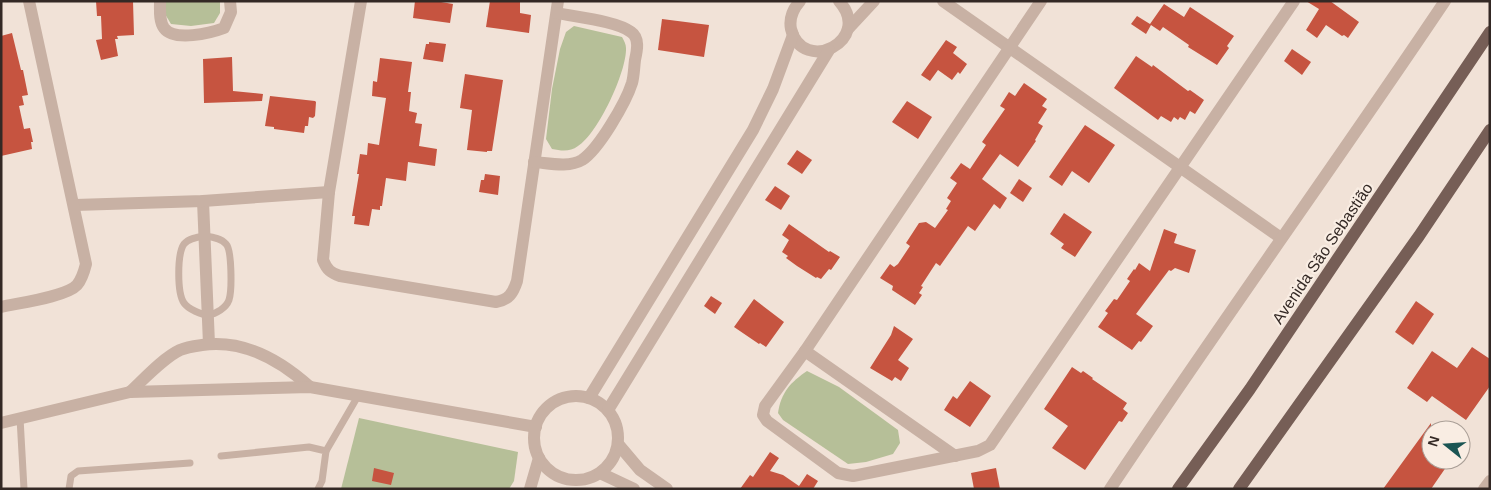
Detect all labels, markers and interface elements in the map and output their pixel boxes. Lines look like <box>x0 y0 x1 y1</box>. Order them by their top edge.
street label: Avenida São Sebastião <box>1269 180 1376 327</box>
north arrow <box>1421 420 1471 470</box>
text: N <box>1424 434 1443 448</box>

